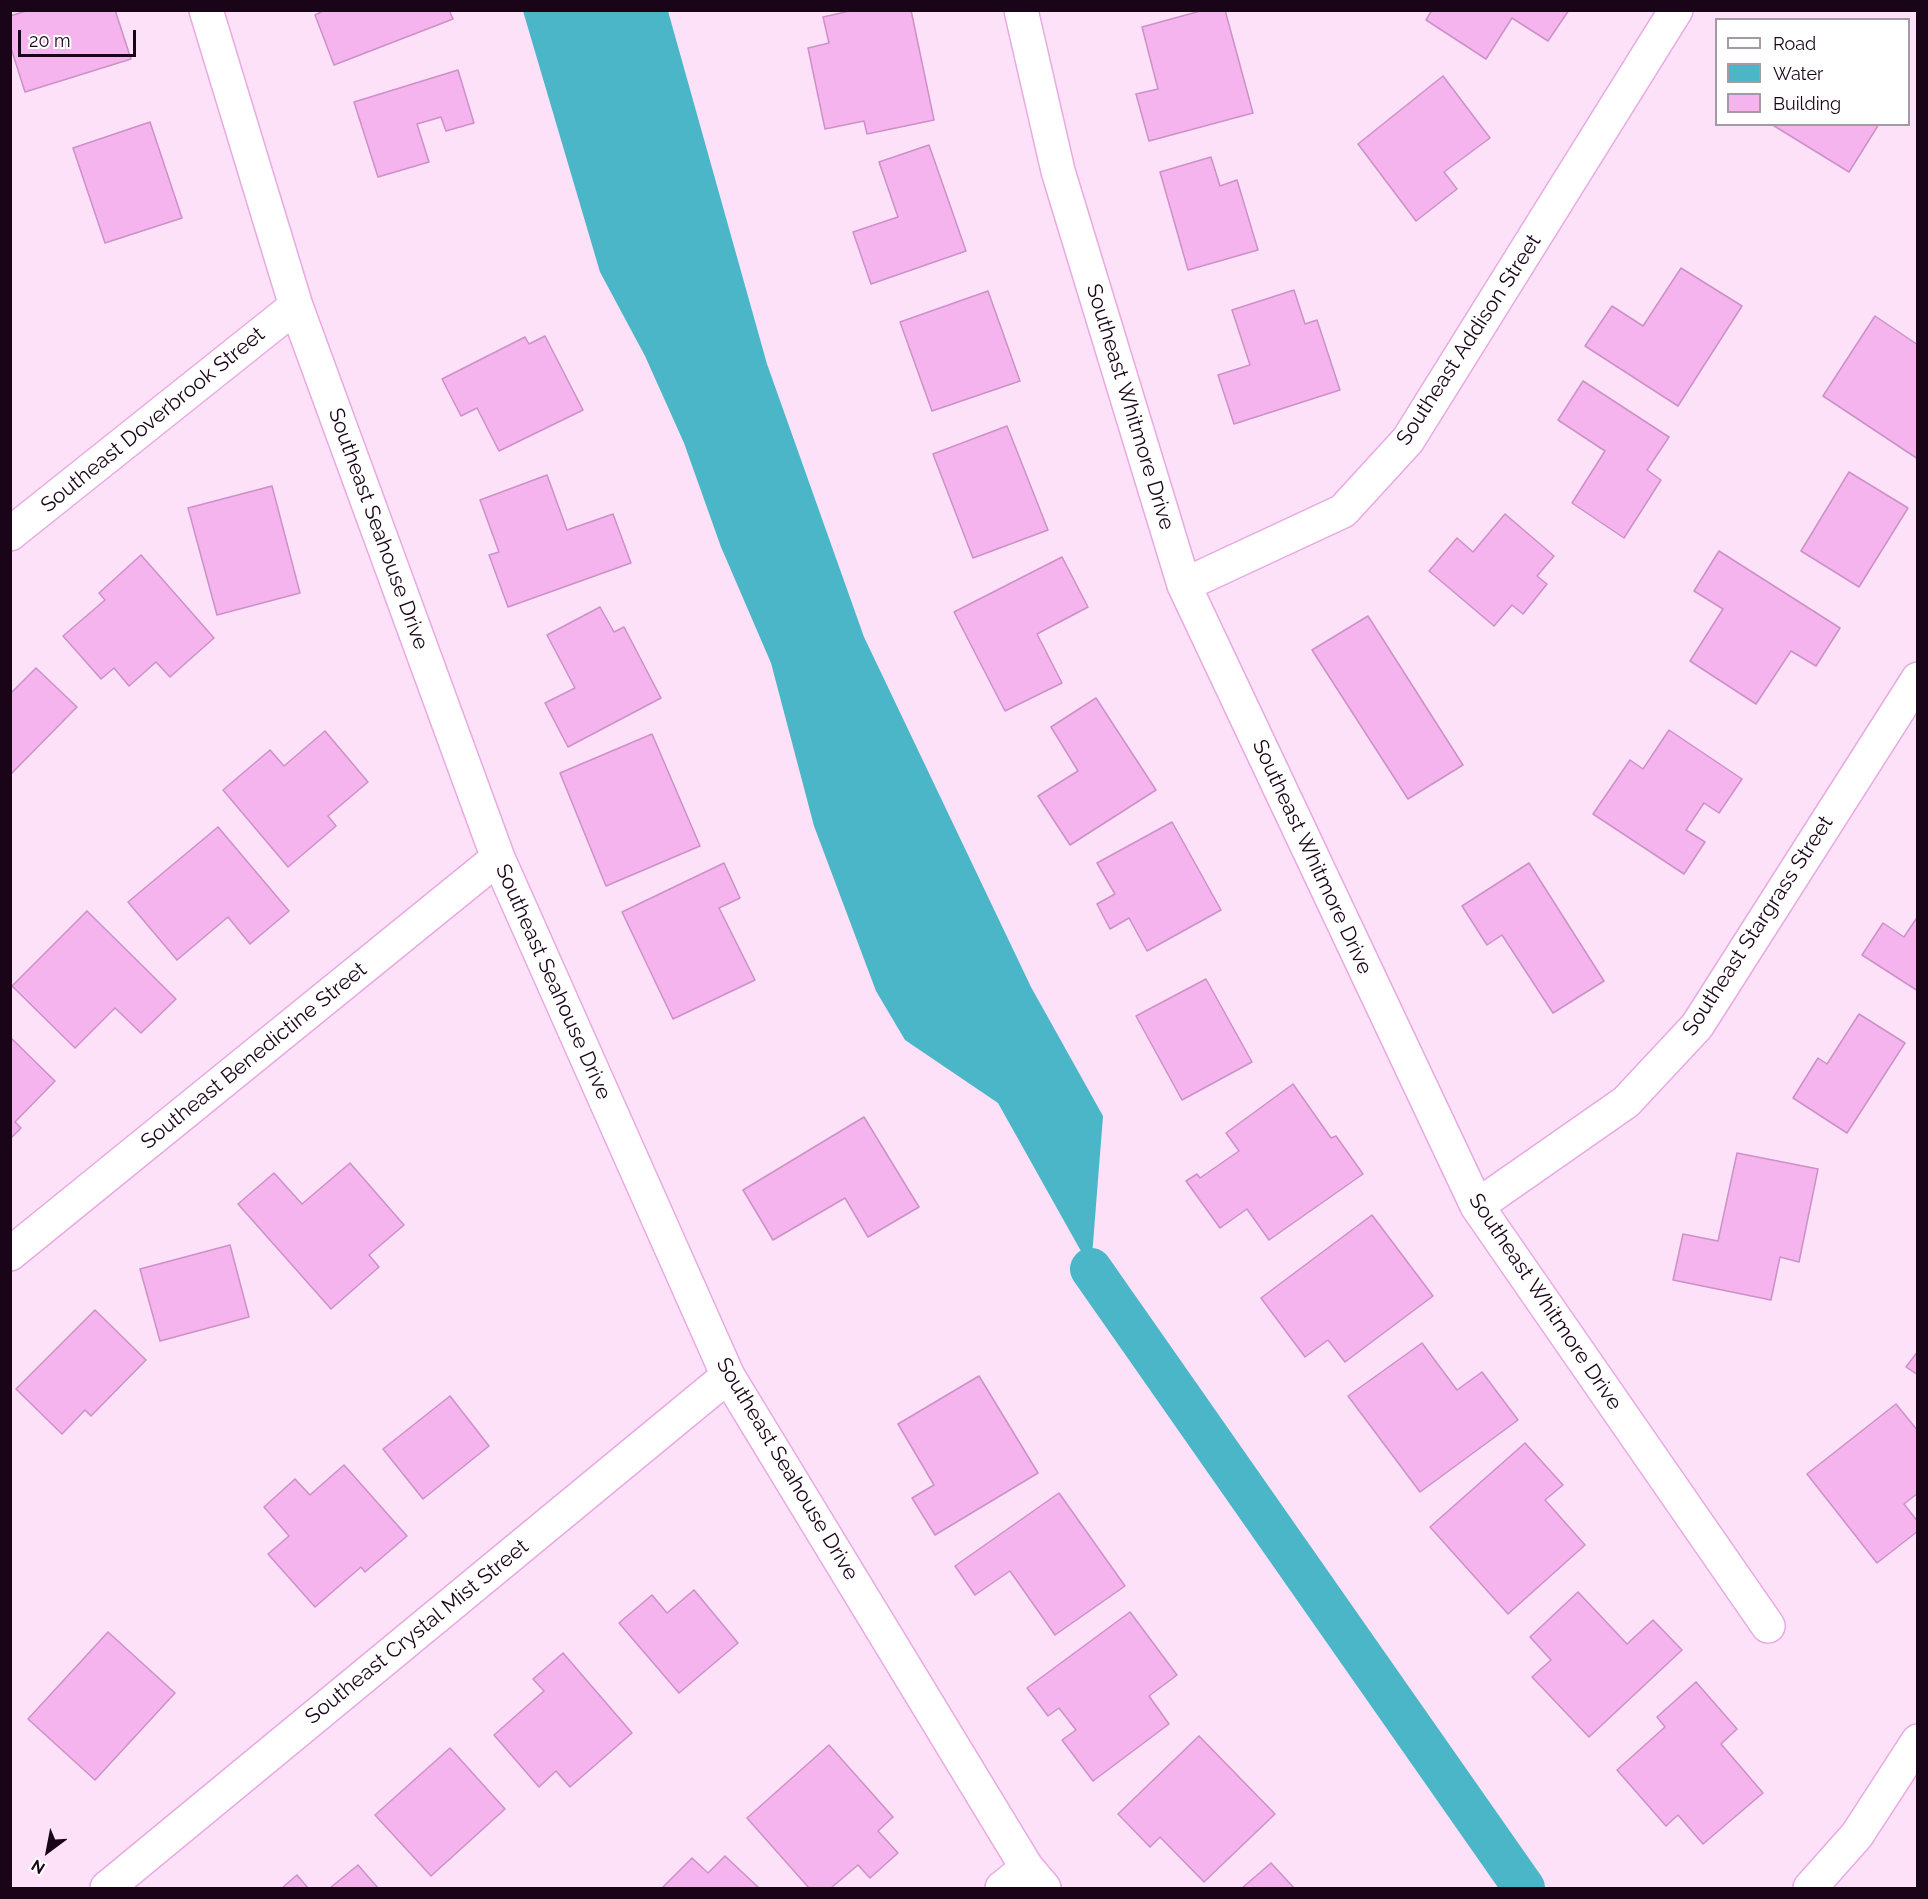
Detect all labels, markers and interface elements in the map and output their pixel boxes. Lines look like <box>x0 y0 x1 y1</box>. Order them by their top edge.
scale bar <box>21 18 140 56</box>
legend <box>1715 18 1910 126</box>
text: 20 m <box>29 30 71 51</box>
text: Road <box>1773 33 1816 54</box>
text: Water <box>1773 63 1823 84</box>
text: Building <box>1773 93 1841 114</box>
street label: Southeast Addison Street <box>1391 230 1547 450</box>
street label: Southeast Whitmore Drive <box>1081 281 1179 533</box>
street label: Southeast Doverbrook Street <box>36 322 270 518</box>
street label: Southeast Seahouse Drive <box>323 405 433 653</box>
street label: Southeast Whitmore Drive <box>1247 736 1377 978</box>
street label: Southeast Stargrass Street <box>1677 811 1839 1041</box>
street label: Southeast Seahouse Drive <box>490 860 616 1104</box>
street label: Southeast Benedictine Street <box>136 957 372 1155</box>
street label: Southeast Whitmore Drive <box>1463 1189 1627 1415</box>
street label: Southeast Seahouse Drive <box>711 1353 863 1585</box>
street label: Southeast Crystal Mist Street <box>300 1534 534 1730</box>
north arrow <box>18 1821 78 1881</box>
text: N <box>28 1855 48 1878</box>

